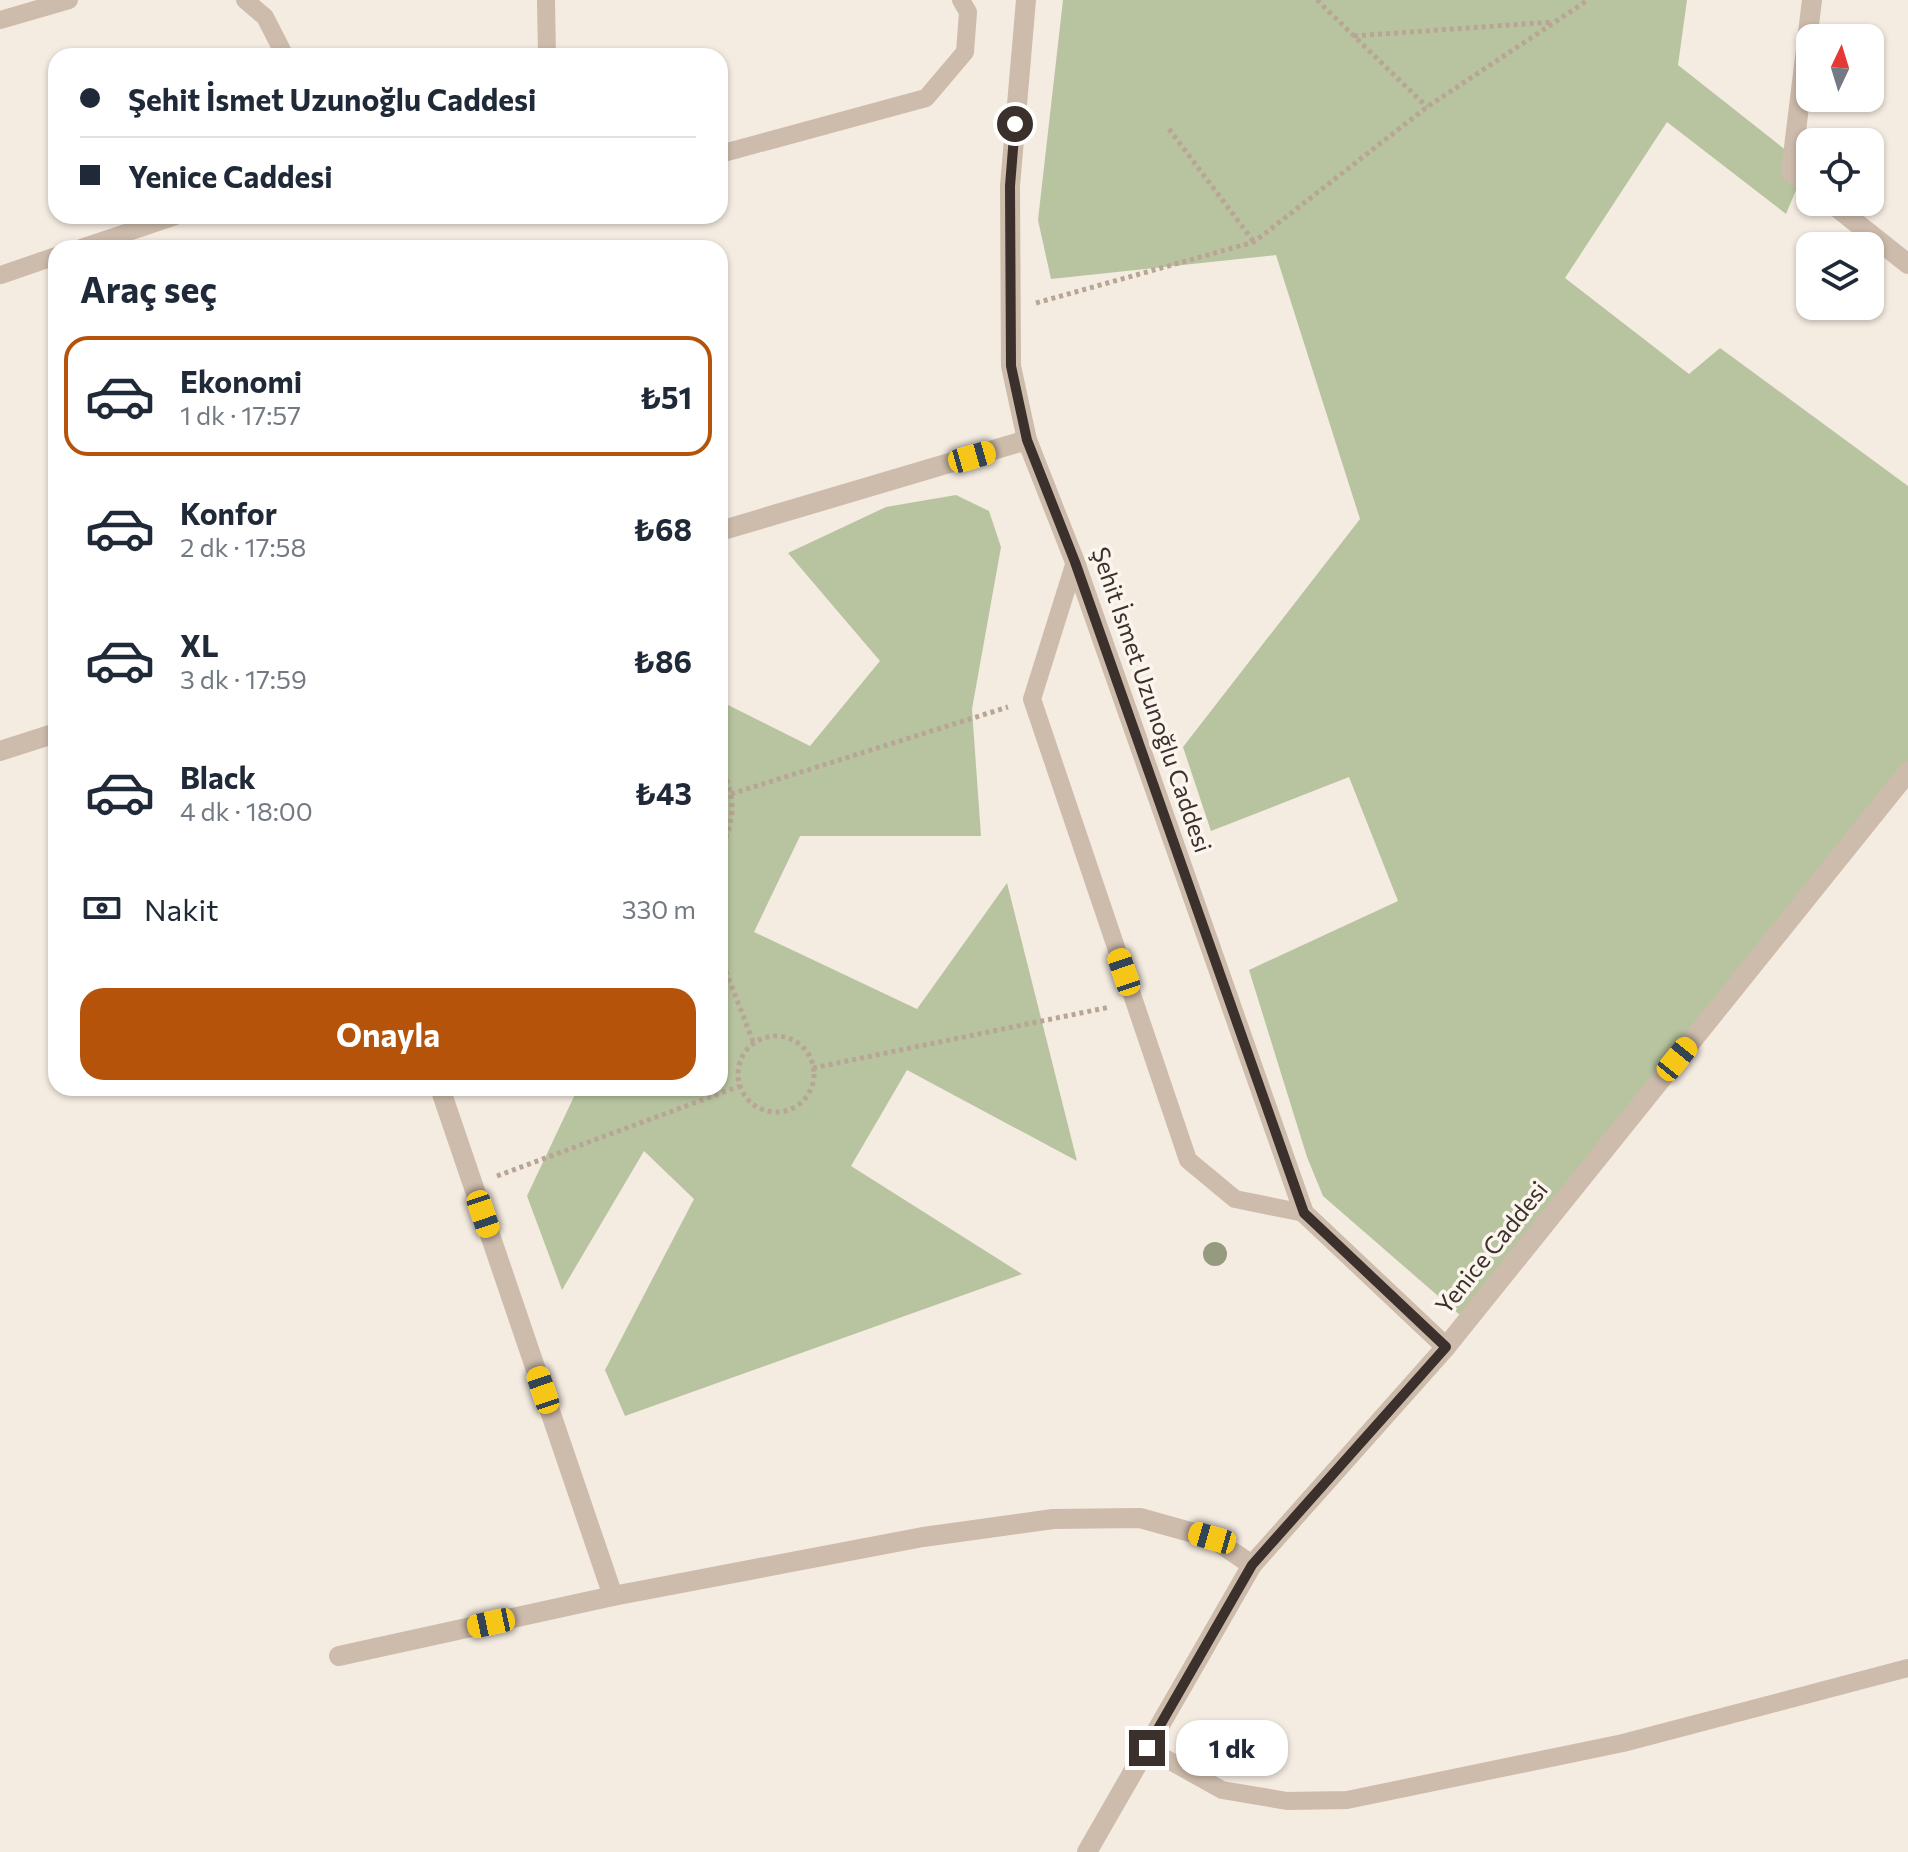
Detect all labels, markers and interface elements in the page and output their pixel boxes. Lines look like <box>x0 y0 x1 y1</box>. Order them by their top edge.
north arrow <box>1796 24 1884 112</box>
map controls <box>1796 24 1884 320</box>
text: Şehit İsmet Uzunoğlu Caddesi <box>128 80 536 117</box>
route start <box>997 106 1033 142</box>
button: locate <box>1796 128 1884 216</box>
text: Yenice Caddesi <box>128 157 333 194</box>
button: layers <box>1796 232 1884 320</box>
text: Araç seç <box>80 266 217 310</box>
icon: car <box>84 360 156 432</box>
text: Ekonomi <box>180 362 302 399</box>
text: ₺51 <box>640 378 692 415</box>
text: 1 dk · 17:57 <box>180 399 301 430</box>
car <box>946 439 998 475</box>
icon: car <box>84 492 156 564</box>
text: Konfor <box>180 494 277 531</box>
text: ₺68 <box>633 510 692 547</box>
text: 2 dk · 17:58 <box>180 531 306 562</box>
street label: Şehit İsmet Uzunoğlu Caddesi <box>1086 543 1218 856</box>
icon: car <box>84 624 156 696</box>
text: XL <box>180 626 219 663</box>
text: ₺86 <box>633 642 692 679</box>
text: 3 dk · 17:59 <box>180 663 307 694</box>
icon: car <box>84 756 156 828</box>
text: Black <box>180 758 256 795</box>
text: ₺43 <box>635 774 692 811</box>
text: 4 dk · 18:00 <box>180 795 313 826</box>
icon: cash <box>80 886 124 930</box>
text: Nakit <box>144 890 219 927</box>
text: 330 m <box>622 893 696 924</box>
car <box>1105 945 1143 999</box>
button: Onayla <box>80 988 696 1080</box>
car <box>1653 1033 1701 1085</box>
street label: Yenice Caddesi <box>1429 1175 1553 1319</box>
car <box>464 1187 502 1241</box>
car <box>524 1363 562 1417</box>
car <box>1186 1520 1238 1556</box>
car <box>465 1606 517 1640</box>
callout: 1 dk <box>1175 1720 1287 1776</box>
route end <box>1129 1730 1165 1766</box>
text: 1 dk <box>1209 1732 1255 1763</box>

